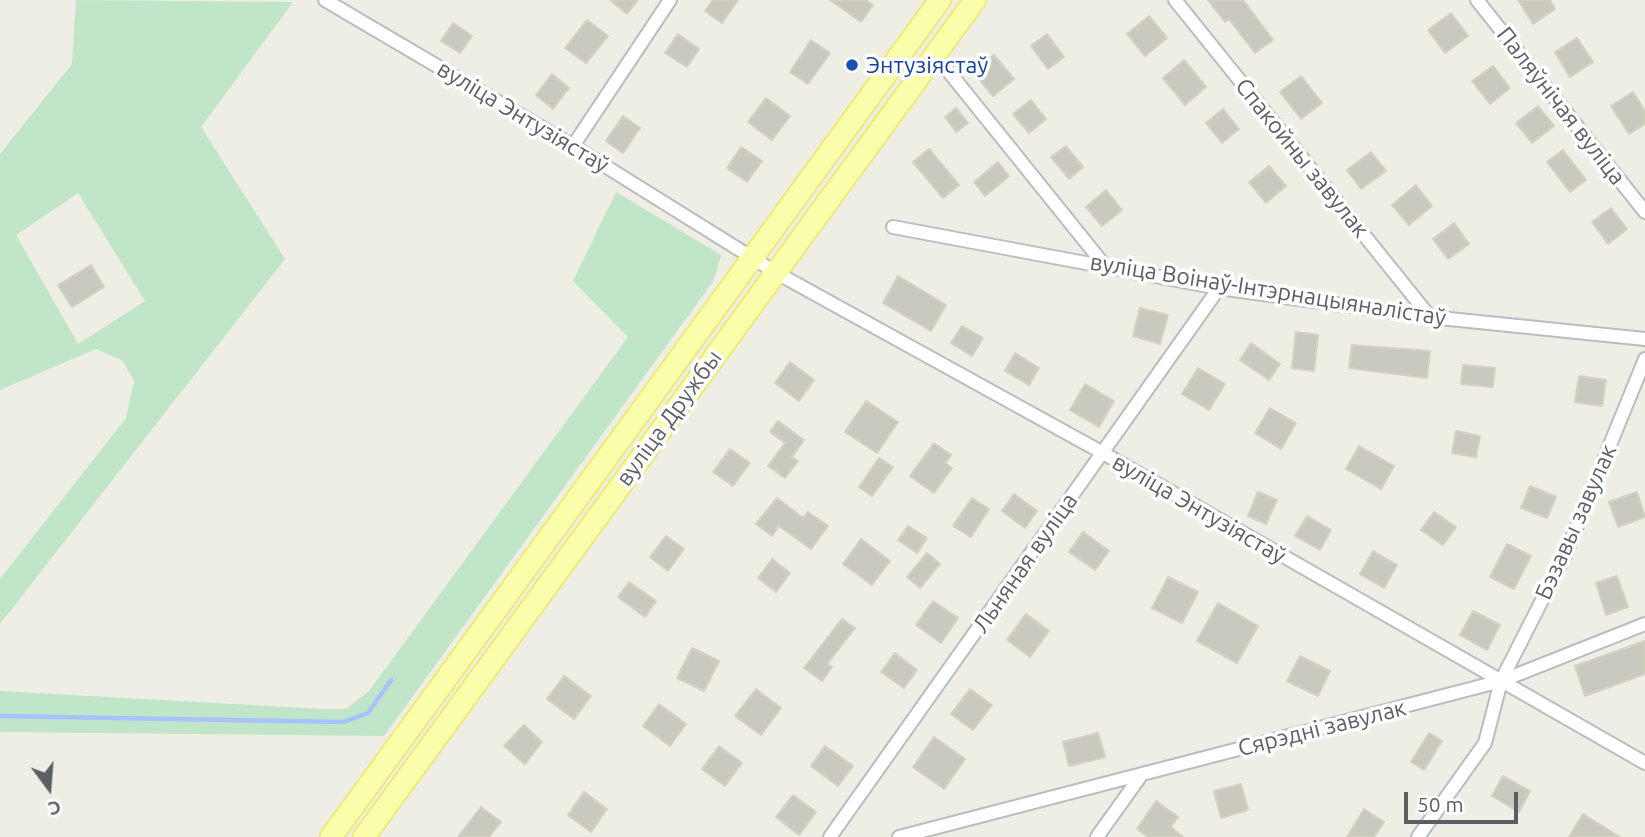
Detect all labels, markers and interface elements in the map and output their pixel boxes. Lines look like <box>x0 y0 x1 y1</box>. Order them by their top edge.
street label: Паляўнічая вуліца <box>1491 22 1631 190</box>
place label: Энтузіястаў <box>866 51 988 79</box>
street label: вуліца Энтузіястаў <box>432 55 614 179</box>
marker: Энтузіястаў <box>844 57 860 73</box>
street label: Спакойны завулак <box>1229 73 1375 243</box>
street label: вуліца Воінаў-Інтэрнацыяналістаў <box>1088 248 1448 332</box>
street label: вуліца Дружбы <box>610 345 728 491</box>
street label: Бэзавы завулак <box>1530 440 1622 604</box>
street label: вуліца Энтузіястаў <box>1108 448 1290 570</box>
street label: Льняная вуліца <box>967 488 1083 638</box>
street label: Сярэдні завулак <box>1235 694 1409 762</box>
north arrow <box>14 753 84 823</box>
scale bar <box>1407 778 1521 822</box>
text: 50 m <box>1417 792 1464 816</box>
text: С <box>46 796 64 820</box>

